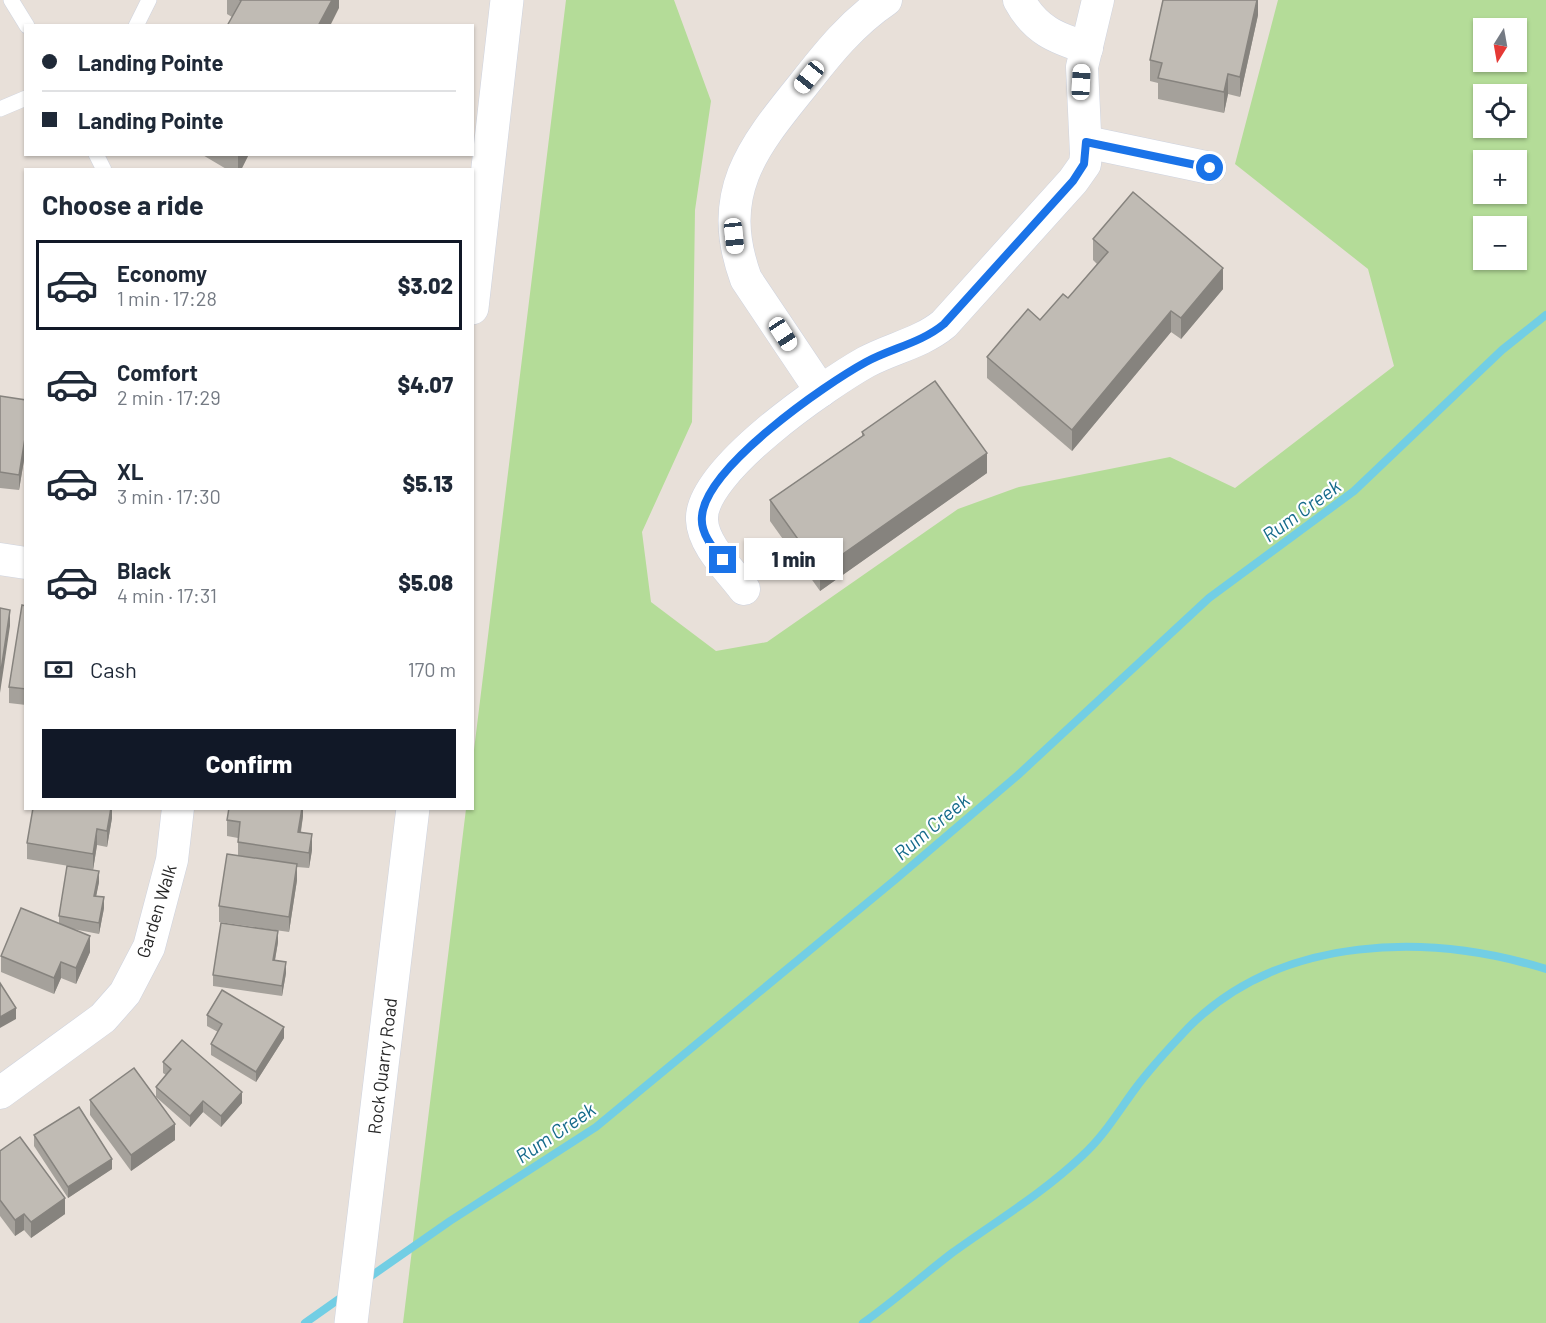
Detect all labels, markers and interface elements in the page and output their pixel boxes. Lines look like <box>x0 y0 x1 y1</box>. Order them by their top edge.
north arrow <box>1473 18 1527 72</box>
map controls <box>1473 18 1527 270</box>
text: Landing Pointe <box>78 49 224 75</box>
car <box>791 57 827 97</box>
car <box>1071 64 1091 100</box>
button: locate <box>1473 84 1527 138</box>
text: Landing Pointe <box>78 107 224 133</box>
button: + <box>1473 150 1527 204</box>
route start <box>1196 154 1223 181</box>
text: Choose a ride <box>42 188 204 220</box>
button: − <box>1473 216 1527 270</box>
car <box>723 217 745 255</box>
icon: car <box>45 258 99 312</box>
text: Economy <box>117 260 207 286</box>
text: $3.02 <box>398 272 453 298</box>
text: 1 min · 17:28 <box>117 286 217 310</box>
car <box>766 314 800 354</box>
icon: car <box>45 357 99 411</box>
text: Comfort <box>117 359 198 385</box>
text: $4.07 <box>398 371 453 397</box>
text: 2 min · 17:29 <box>117 385 221 409</box>
icon: car <box>45 456 99 510</box>
text: XL <box>117 458 143 484</box>
text: $5.13 <box>403 470 453 496</box>
water label: Rum Creek <box>1257 473 1345 547</box>
text: 3 min · 17:30 <box>117 484 221 508</box>
callout: 1 min <box>744 539 843 581</box>
route end <box>709 546 736 573</box>
text: 1 min <box>772 547 815 571</box>
icon: car <box>45 555 99 609</box>
text: Black <box>117 557 171 583</box>
text: $5.08 <box>398 569 453 595</box>
text: 4 min · 17:31 <box>117 583 217 607</box>
icon: cash <box>42 653 75 686</box>
text: Cash <box>90 656 137 682</box>
text: 170 m <box>408 657 456 681</box>
button: Confirm <box>42 729 456 798</box>
water label: Rum Creek <box>888 787 974 865</box>
street label: Garden Walk <box>131 862 181 960</box>
street label: Rock Quarry Road <box>363 997 401 1135</box>
water label: Rum Creek <box>510 1096 600 1167</box>

